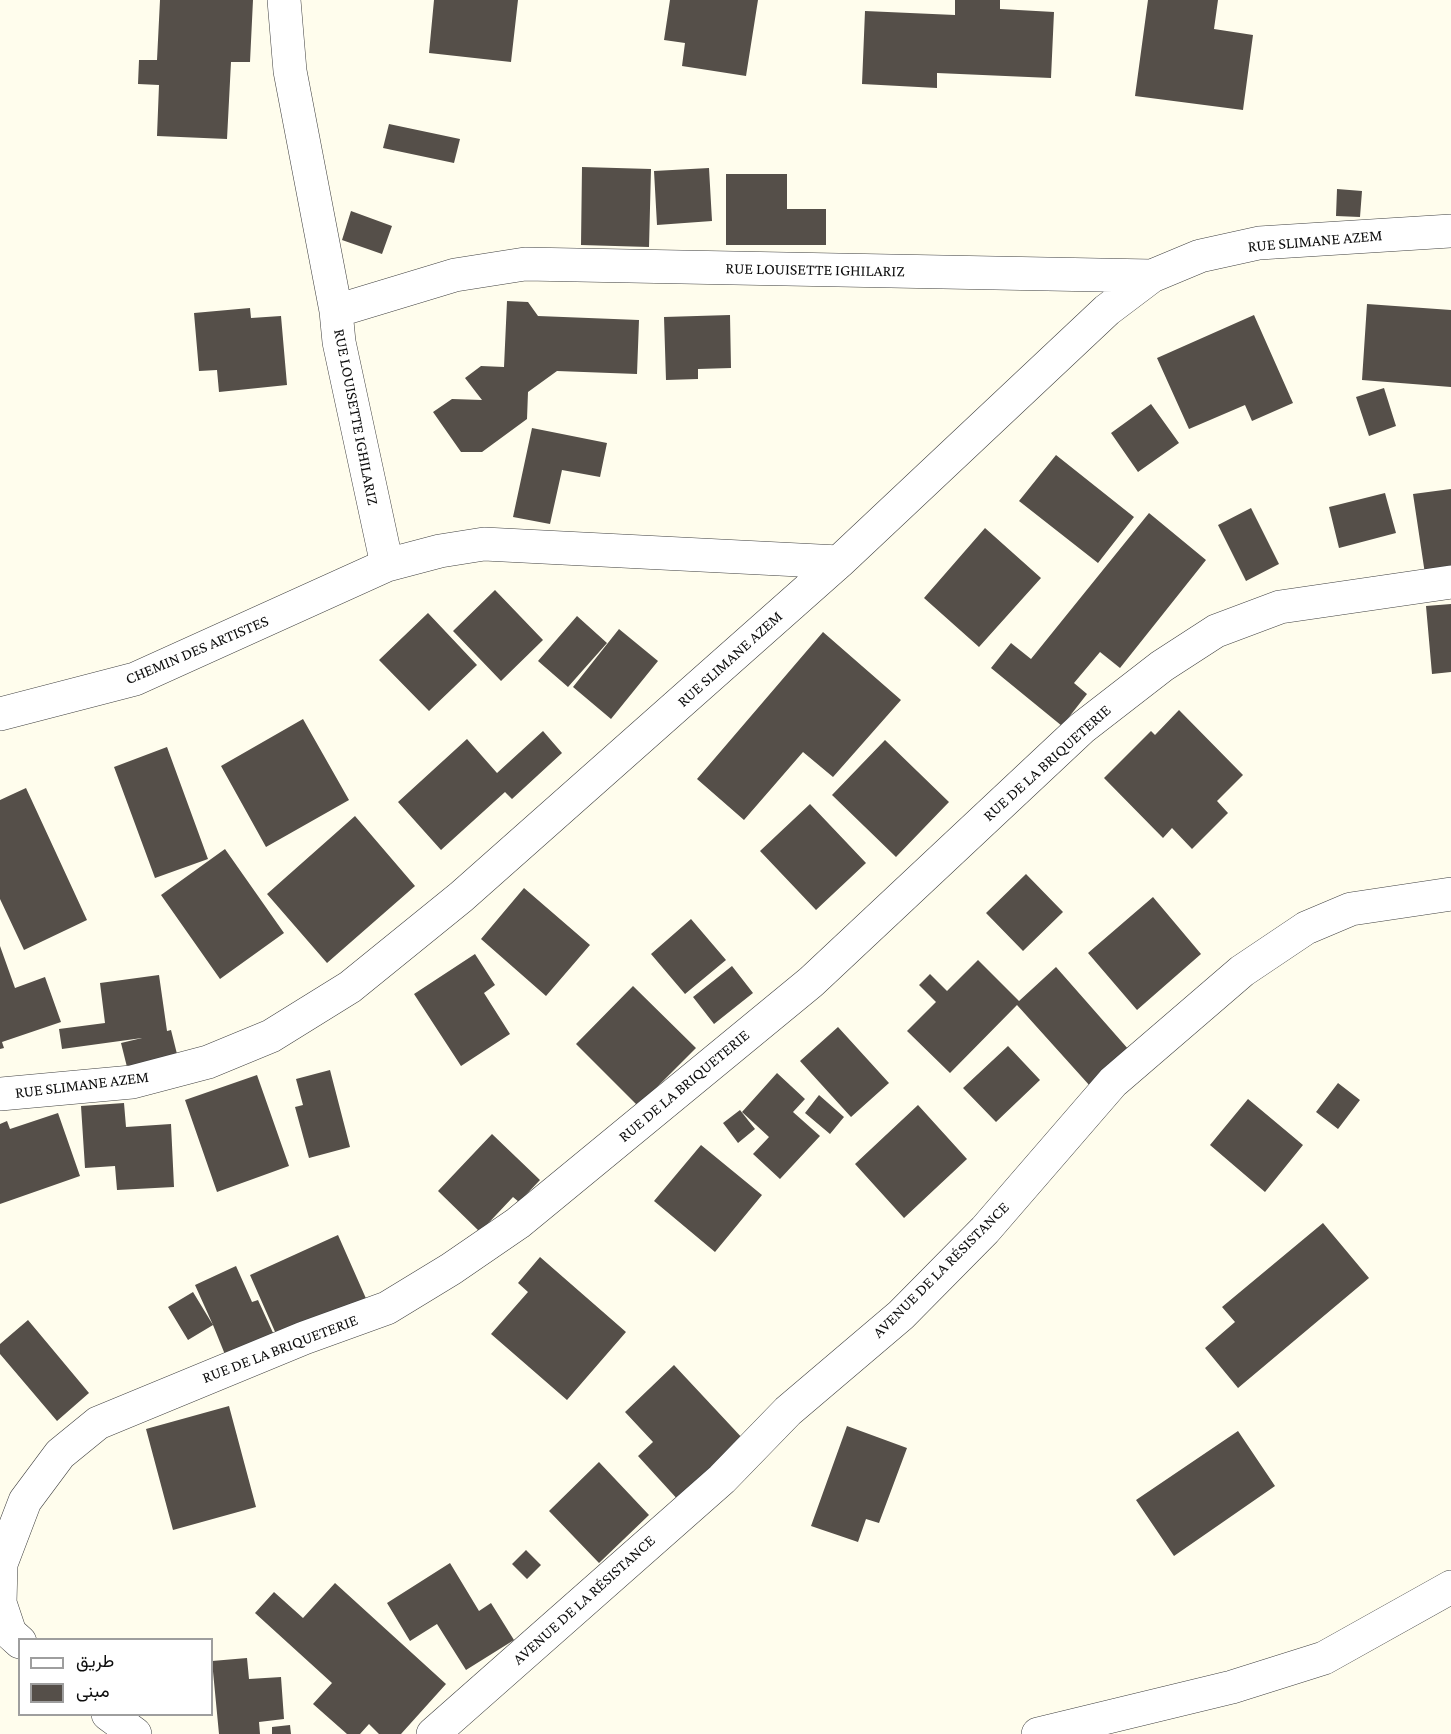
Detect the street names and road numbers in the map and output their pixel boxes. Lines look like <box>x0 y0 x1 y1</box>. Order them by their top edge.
street label: RUE SLIMANE AZEM <box>1247 226 1383 256</box>
street label: RUE LOUISETTE IGHILARIZ <box>725 259 905 281</box>
street label: RUE LOUISETTE IGHILARIZ <box>329 327 383 507</box>
street label: RUE SLIMANE AZEM <box>673 607 787 711</box>
street label: CHEMIN DES ARTISTES <box>123 611 271 689</box>
street label: RUE DE LA BRIQUETERIE <box>979 701 1115 825</box>
street label: RUE DE LA BRIQUETERIE <box>615 1026 753 1146</box>
street label: RUE SLIMANE AZEM <box>14 1067 150 1103</box>
street label: AVENUE DE LA RÉSISTANCE <box>869 1198 1013 1342</box>
street label: RUE DE LA BRIQUETERIE <box>199 1310 361 1388</box>
street label: AVENUE DE LA RÉSISTANCE <box>509 1531 659 1669</box>

